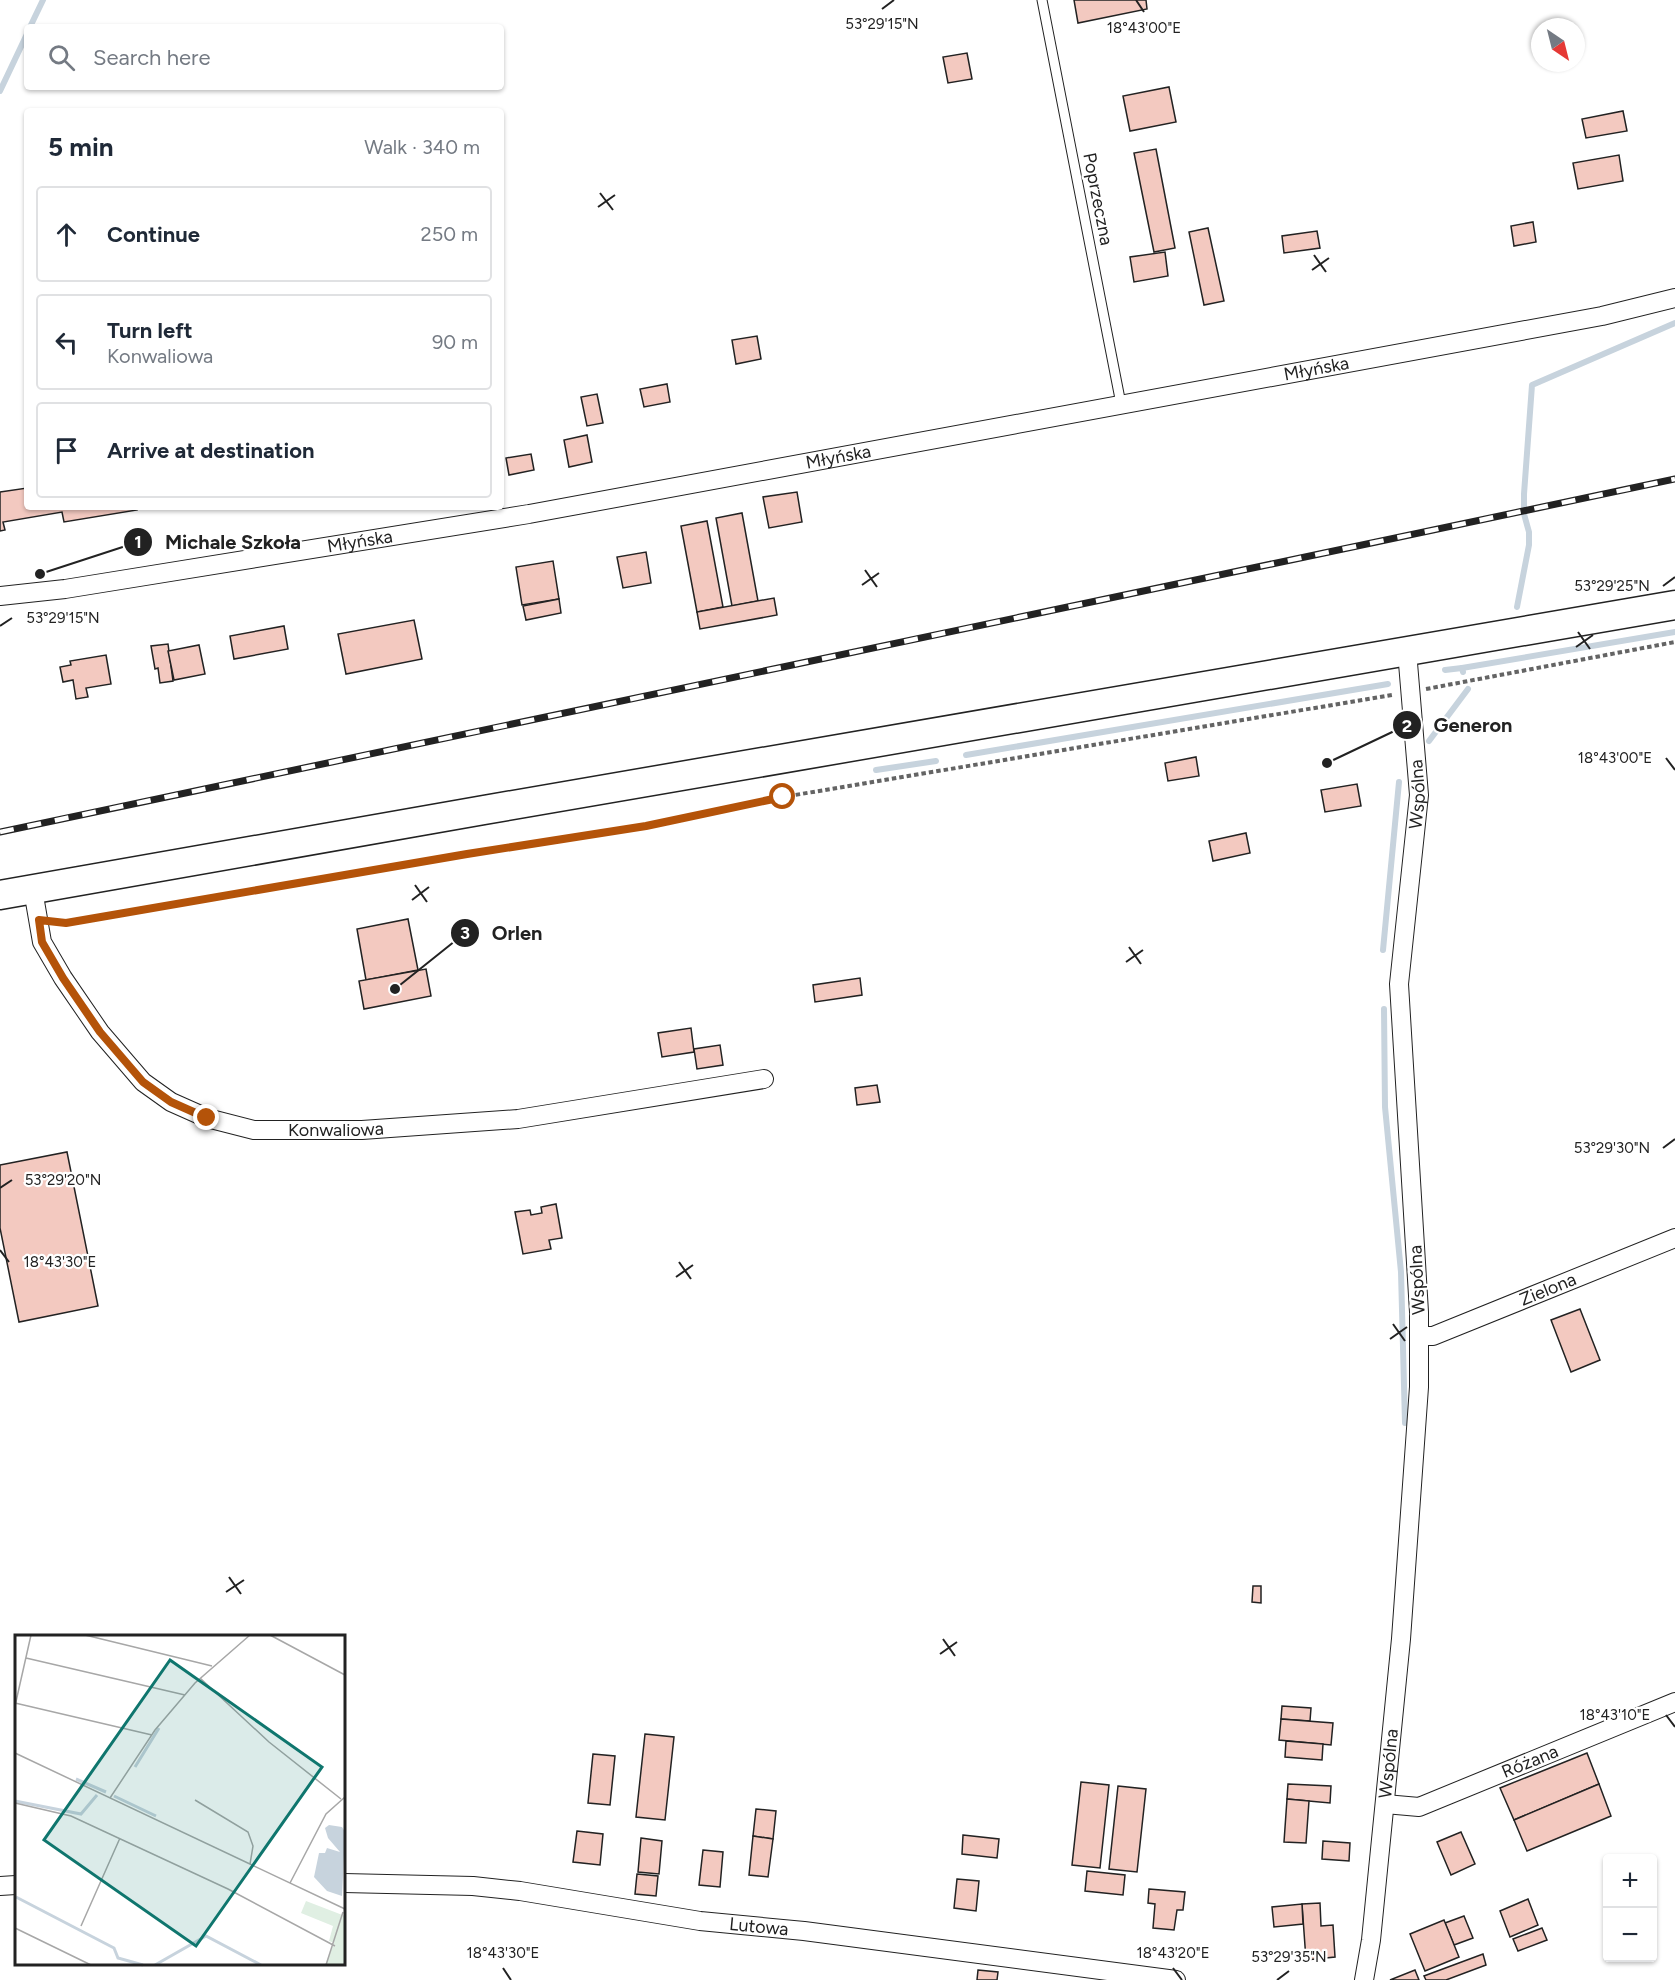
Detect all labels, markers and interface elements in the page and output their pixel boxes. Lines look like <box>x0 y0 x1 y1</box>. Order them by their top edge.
text: 53°29'15"N <box>845 15 919 33</box>
north arrow <box>1531 18 1585 72</box>
text: 18°43'00"E <box>1107 19 1181 37</box>
search box <box>24 24 504 90</box>
icon: search <box>45 41 78 74</box>
text: Search here <box>93 44 211 71</box>
text: 5 min <box>48 131 114 163</box>
text: Walk · 340 m <box>364 135 480 159</box>
street label: Poprzeczna <box>1078 151 1118 247</box>
icon: ahead <box>50 218 83 251</box>
text: Continue <box>107 221 200 248</box>
text: 250 m <box>421 222 478 246</box>
text: Turn left <box>107 317 193 344</box>
icon: left <box>50 326 83 359</box>
text: 90 m <box>432 330 478 354</box>
text: Konwaliowa <box>107 344 213 368</box>
street label: Młyńska <box>1282 352 1351 386</box>
icon: arrive <box>50 434 83 467</box>
text: Arrive at destination <box>107 437 315 464</box>
street label: Młyńska <box>804 440 873 474</box>
callout: Michale Szkoła <box>123 523 313 561</box>
street label: Młyńska <box>325 525 394 557</box>
text: Michale Szkoła <box>165 530 301 554</box>
text: 1 <box>134 531 142 553</box>
text: 53°29'25"N <box>1574 577 1650 595</box>
text: 53°29'15"N <box>26 609 100 627</box>
callout: Generon <box>1392 706 1524 744</box>
text: Generon <box>1434 713 1512 737</box>
text: 2 <box>1402 715 1412 737</box>
text: 18°43'00"E <box>1578 749 1652 767</box>
street label: Wspólna <box>1404 759 1430 830</box>
route start <box>769 783 795 809</box>
callout: Orlen <box>450 914 554 952</box>
text: Orlen <box>492 921 542 945</box>
text: 3 <box>460 922 470 944</box>
route end <box>193 1104 219 1130</box>
street label: Konwaliowa <box>288 1118 384 1141</box>
text: 53°29'30"N <box>1574 1139 1650 1157</box>
text: 53°29'20"N <box>25 1171 101 1189</box>
street label: Wspólna <box>1404 1245 1430 1315</box>
text: 18°43'30"E <box>24 1253 96 1271</box>
street label: Zielona <box>1516 1268 1580 1311</box>
inset map <box>15 1635 345 1965</box>
text: 18°43'10"E <box>1580 1706 1650 1724</box>
street label: Wspólna <box>1374 1728 1403 1799</box>
street label: Różana <box>1498 1740 1561 1783</box>
map controls <box>1603 1854 1657 1962</box>
button: + <box>1603 1854 1657 1908</box>
button: − <box>1603 1908 1657 1962</box>
street label: Lutowa <box>728 1913 790 1940</box>
text: 18°43'30"E <box>467 1944 539 1962</box>
text: 18°43'20"E <box>1136 1944 1210 1962</box>
text: 53°29'35"N <box>1251 1948 1327 1966</box>

